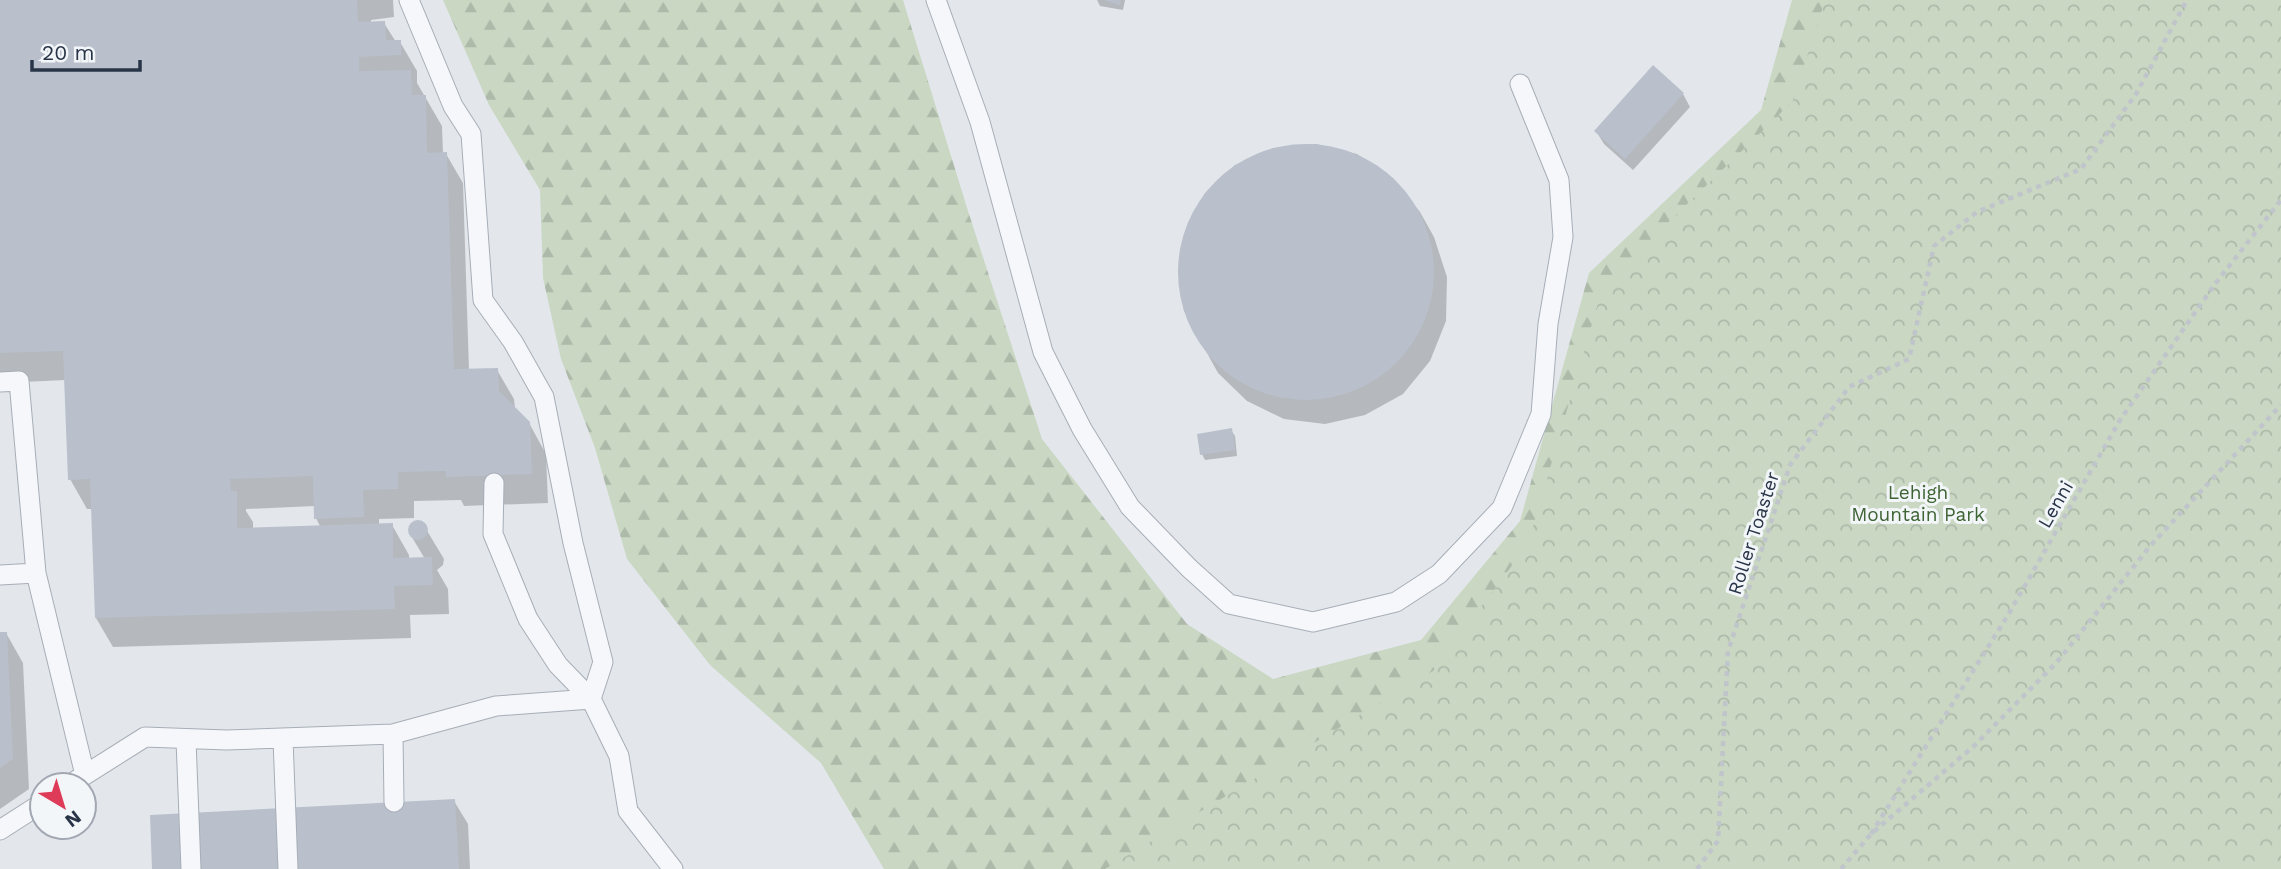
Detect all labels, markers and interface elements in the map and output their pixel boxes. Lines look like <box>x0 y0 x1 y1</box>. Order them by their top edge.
scale bar <box>32 28 140 72</box>
text: 20 m <box>42 40 94 65</box>
street label: Roller Toaster <box>1723 469 1784 597</box>
street label: Lenni <box>2033 477 2078 532</box>
park label: Lehigh Mountain Park <box>1851 481 1985 526</box>
north arrow <box>28 771 98 841</box>
text: N <box>61 806 86 832</box>

